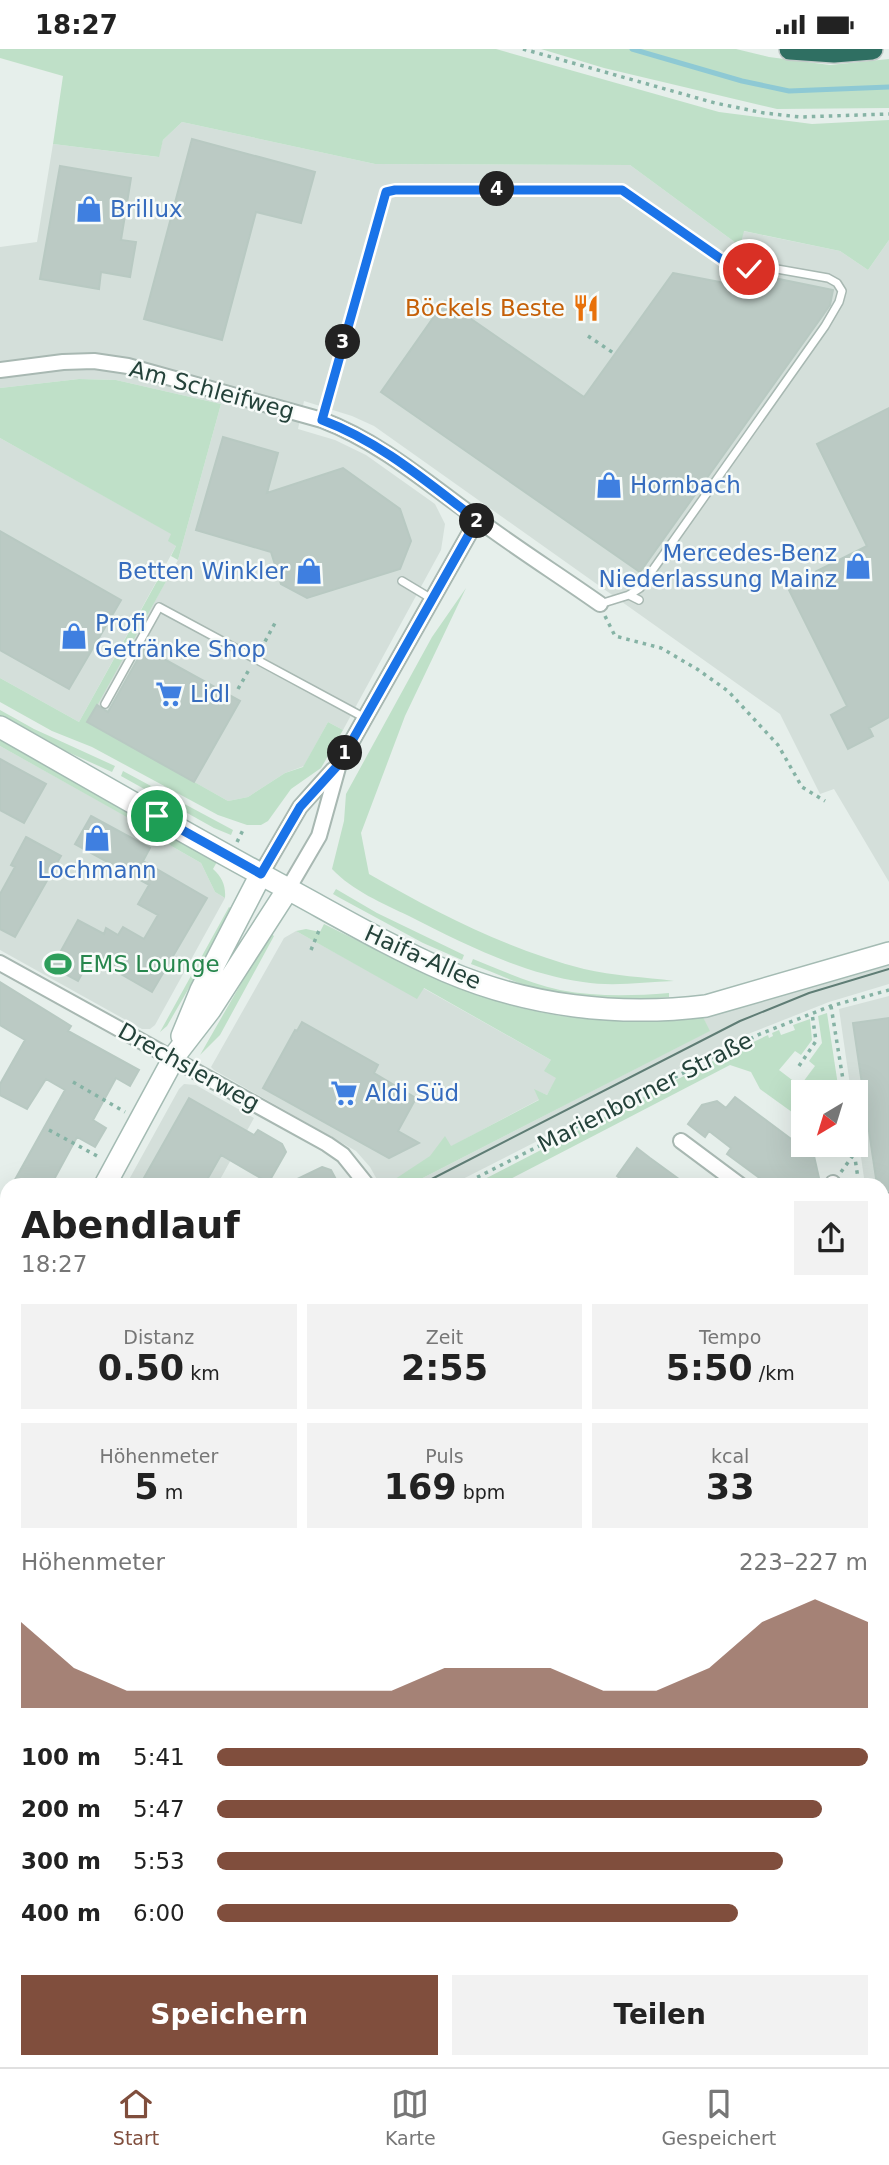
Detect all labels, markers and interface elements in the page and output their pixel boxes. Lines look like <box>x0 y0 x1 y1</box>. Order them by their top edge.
text: 18:27 <box>35 10 118 40</box>
pin: 4 <box>480 171 514 207</box>
text: 4 <box>490 177 503 199</box>
shop icon: Brillux <box>74 194 104 224</box>
place label: Brillux <box>110 196 183 222</box>
pin <box>719 239 779 299</box>
icon: check <box>730 250 768 288</box>
restaurant icon: Böckels Beste <box>571 293 601 323</box>
place label: Böckels Beste <box>405 295 565 321</box>
pin: 3 <box>326 325 360 359</box>
text: 3 <box>336 330 349 352</box>
street label: Am Schleifweg <box>127 356 297 424</box>
shop icon: Hornbach <box>594 470 624 500</box>
place label: Hornbach <box>630 472 741 498</box>
pin: 2 <box>460 503 494 539</box>
text: 2 <box>470 509 483 531</box>
place label: Mercedes-Benz Niederlassung Mainz <box>599 540 837 592</box>
shop icon: Mercedes-Benz Niederlassung Mainz <box>843 551 873 581</box>
shop icon: Betten Winkler <box>294 556 324 586</box>
place label: Betten Winkler <box>117 558 289 584</box>
place label: Profi Getränke Shop <box>95 610 266 662</box>
shop icon: Profi Getränke Shop <box>59 621 89 651</box>
supermarket icon: Lidl <box>154 679 184 709</box>
place label: Lidl <box>190 681 230 707</box>
pin: 1 <box>328 735 362 771</box>
text: 1 <box>338 741 351 763</box>
pin <box>127 786 187 846</box>
icon: arrive <box>138 797 176 835</box>
shop icon: Lochmann <box>82 823 112 853</box>
place label: Lochmann <box>37 857 157 883</box>
street label: Haifa-Allee <box>361 920 485 994</box>
sports icon: EMS Lounge <box>43 949 73 979</box>
place label: EMS Lounge <box>79 951 220 977</box>
street label: Drechslerweg <box>114 1017 264 1117</box>
street label: Marienborner Straße <box>533 1026 757 1158</box>
supermarket icon: Aldi Süd <box>329 1078 359 1108</box>
place label: Aldi Süd <box>365 1080 459 1106</box>
north arrow <box>791 1080 868 1157</box>
map controls <box>791 1080 868 1157</box>
button: share <box>794 1201 868 1275</box>
text: Abendlauf <box>21 1203 240 1247</box>
text: 18:27 <box>21 1251 87 1277</box>
text: Distanz <box>123 1326 194 1348</box>
text: Zeit <box>426 1326 463 1348</box>
text: Tempo <box>699 1326 761 1348</box>
text: 0.50 <box>98 1348 184 1388</box>
text: 2:55 <box>401 1348 488 1388</box>
text: 5:50 <box>666 1348 753 1388</box>
text: km <box>184 1362 220 1384</box>
text: /km <box>753 1362 795 1384</box>
text: Höhenmeter <box>99 1445 218 1467</box>
text: Puls <box>425 1445 464 1467</box>
text: kcal <box>711 1445 749 1467</box>
text: 5 <box>134 1467 159 1507</box>
text: 169 <box>384 1467 457 1507</box>
text: 33 <box>706 1467 755 1507</box>
text: m <box>159 1481 183 1503</box>
text: bpm <box>457 1481 505 1503</box>
text: Höhenmeter <box>21 1549 165 1575</box>
text: 223–227 m <box>739 1549 868 1575</box>
text: 100 m <box>21 1744 101 1770</box>
text: 5:41 <box>133 1744 185 1770</box>
text: 200 m <box>21 1796 101 1822</box>
text: 5:47 <box>133 1796 185 1822</box>
text: 300 m <box>21 1848 101 1874</box>
text: 5:53 <box>133 1848 185 1874</box>
text: 400 m <box>21 1900 101 1926</box>
text: 6:00 <box>133 1900 185 1926</box>
button: Speichern <box>21 1975 438 2055</box>
button: Teilen <box>452 1975 868 2055</box>
tab: Start <box>113 2085 159 2149</box>
tab: Karte <box>385 2085 436 2149</box>
tab: Gespeichert <box>661 2085 776 2149</box>

